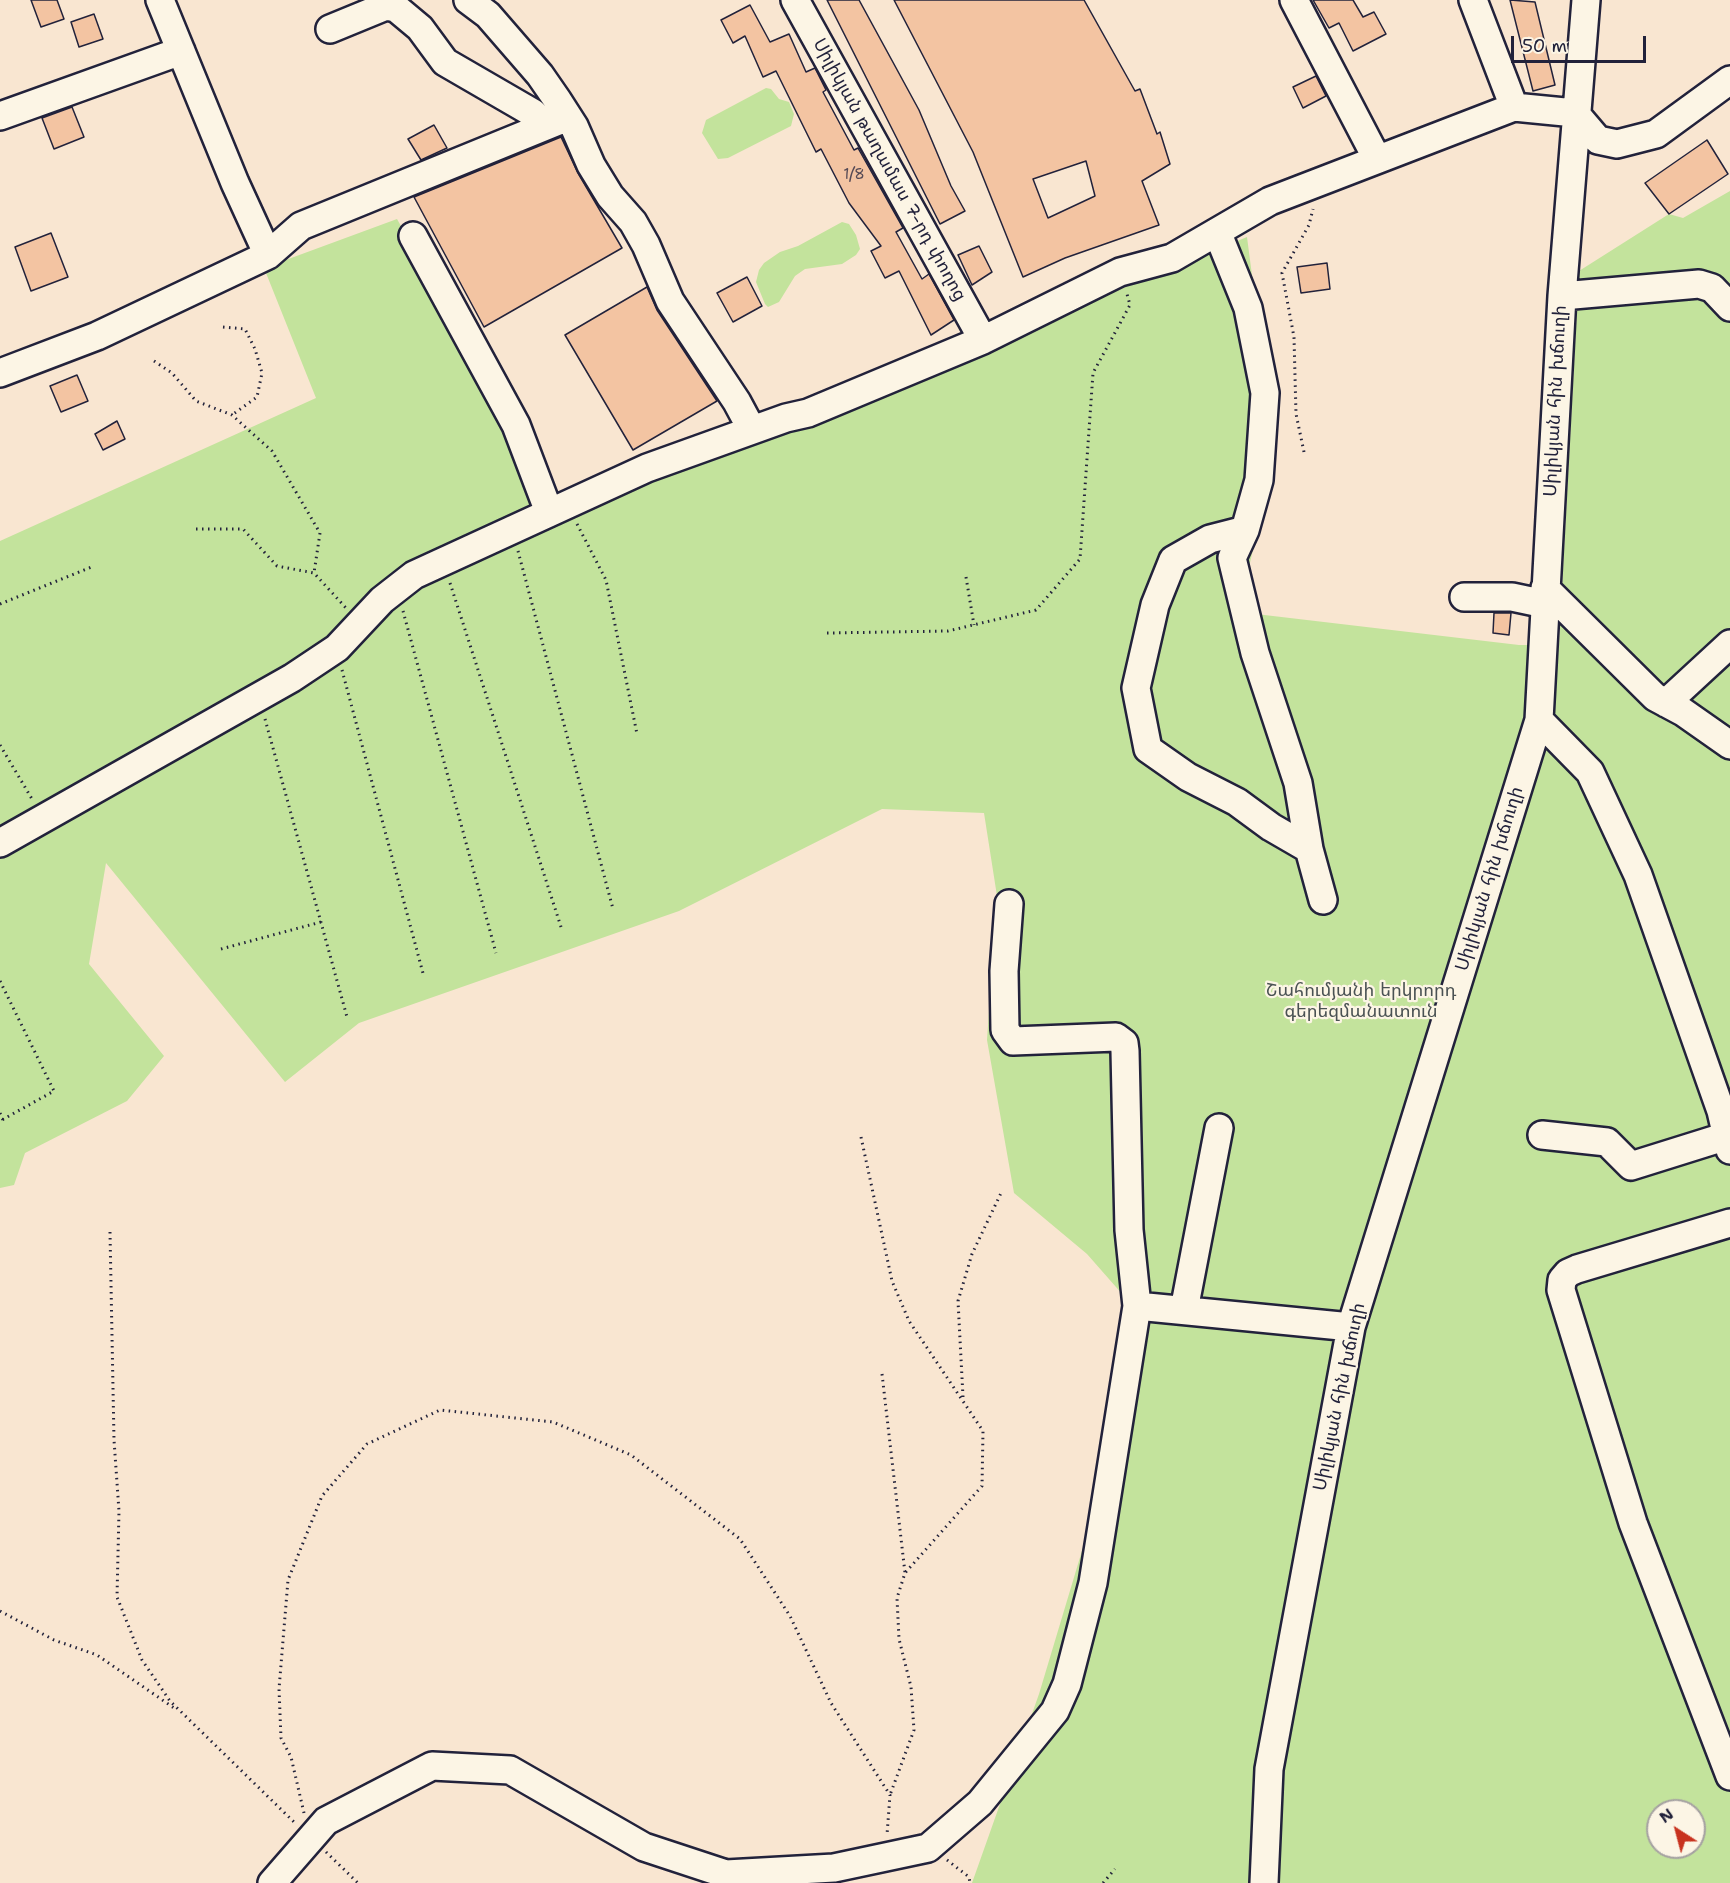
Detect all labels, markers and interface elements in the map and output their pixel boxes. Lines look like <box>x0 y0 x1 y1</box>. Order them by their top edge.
scale bar <box>1514 24 1649 62</box>
text: 50 m <box>1522 34 1567 58</box>
street label: Սիլիկյան թաղամաս 7-րդ փողոց <box>808 35 970 305</box>
house number: 1/8 <box>843 166 865 184</box>
street label: Սիլիկյան հին խճուղի <box>1540 305 1572 497</box>
street label: Սիլիկյան հին խճուղի <box>1452 784 1528 974</box>
park label: Շահումյանի երկրորդ գերեզմանատուն <box>1266 980 1456 1022</box>
street label: Սիլիկյան հին խճուղի <box>1310 1301 1370 1493</box>
north arrow <box>1646 1799 1706 1859</box>
text: N <box>1655 1803 1678 1828</box>

